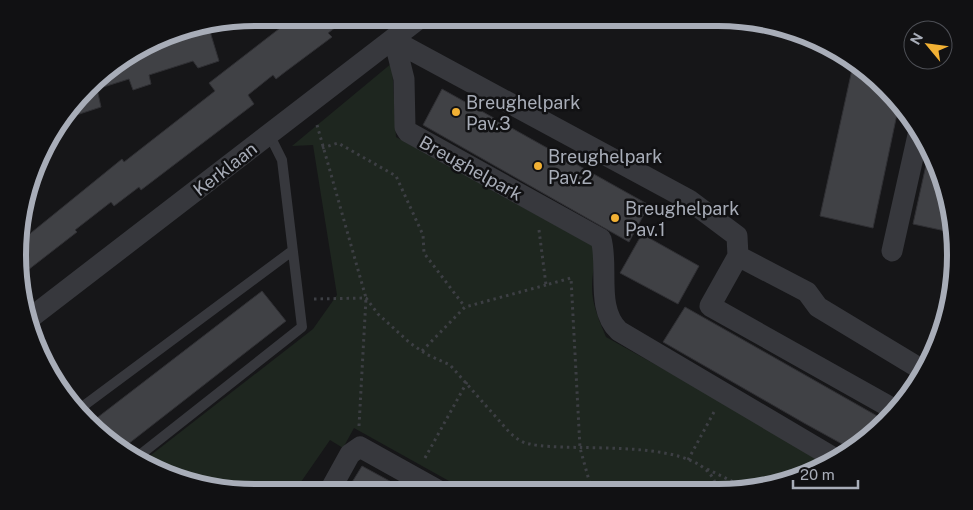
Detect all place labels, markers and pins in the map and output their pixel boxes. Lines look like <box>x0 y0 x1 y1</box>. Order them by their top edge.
place label: Breughelpark Pav.3 <box>466 92 580 134</box>
marker: Breughelpark Pav.3 <box>450 106 462 118</box>
place label: Breughelpark Pav.2 <box>548 146 662 188</box>
marker: Breughelpark Pav.2 <box>532 160 544 172</box>
place label: Breughelpark Pav.1 <box>625 198 739 240</box>
marker: Breughelpark Pav.1 <box>609 212 621 224</box>

